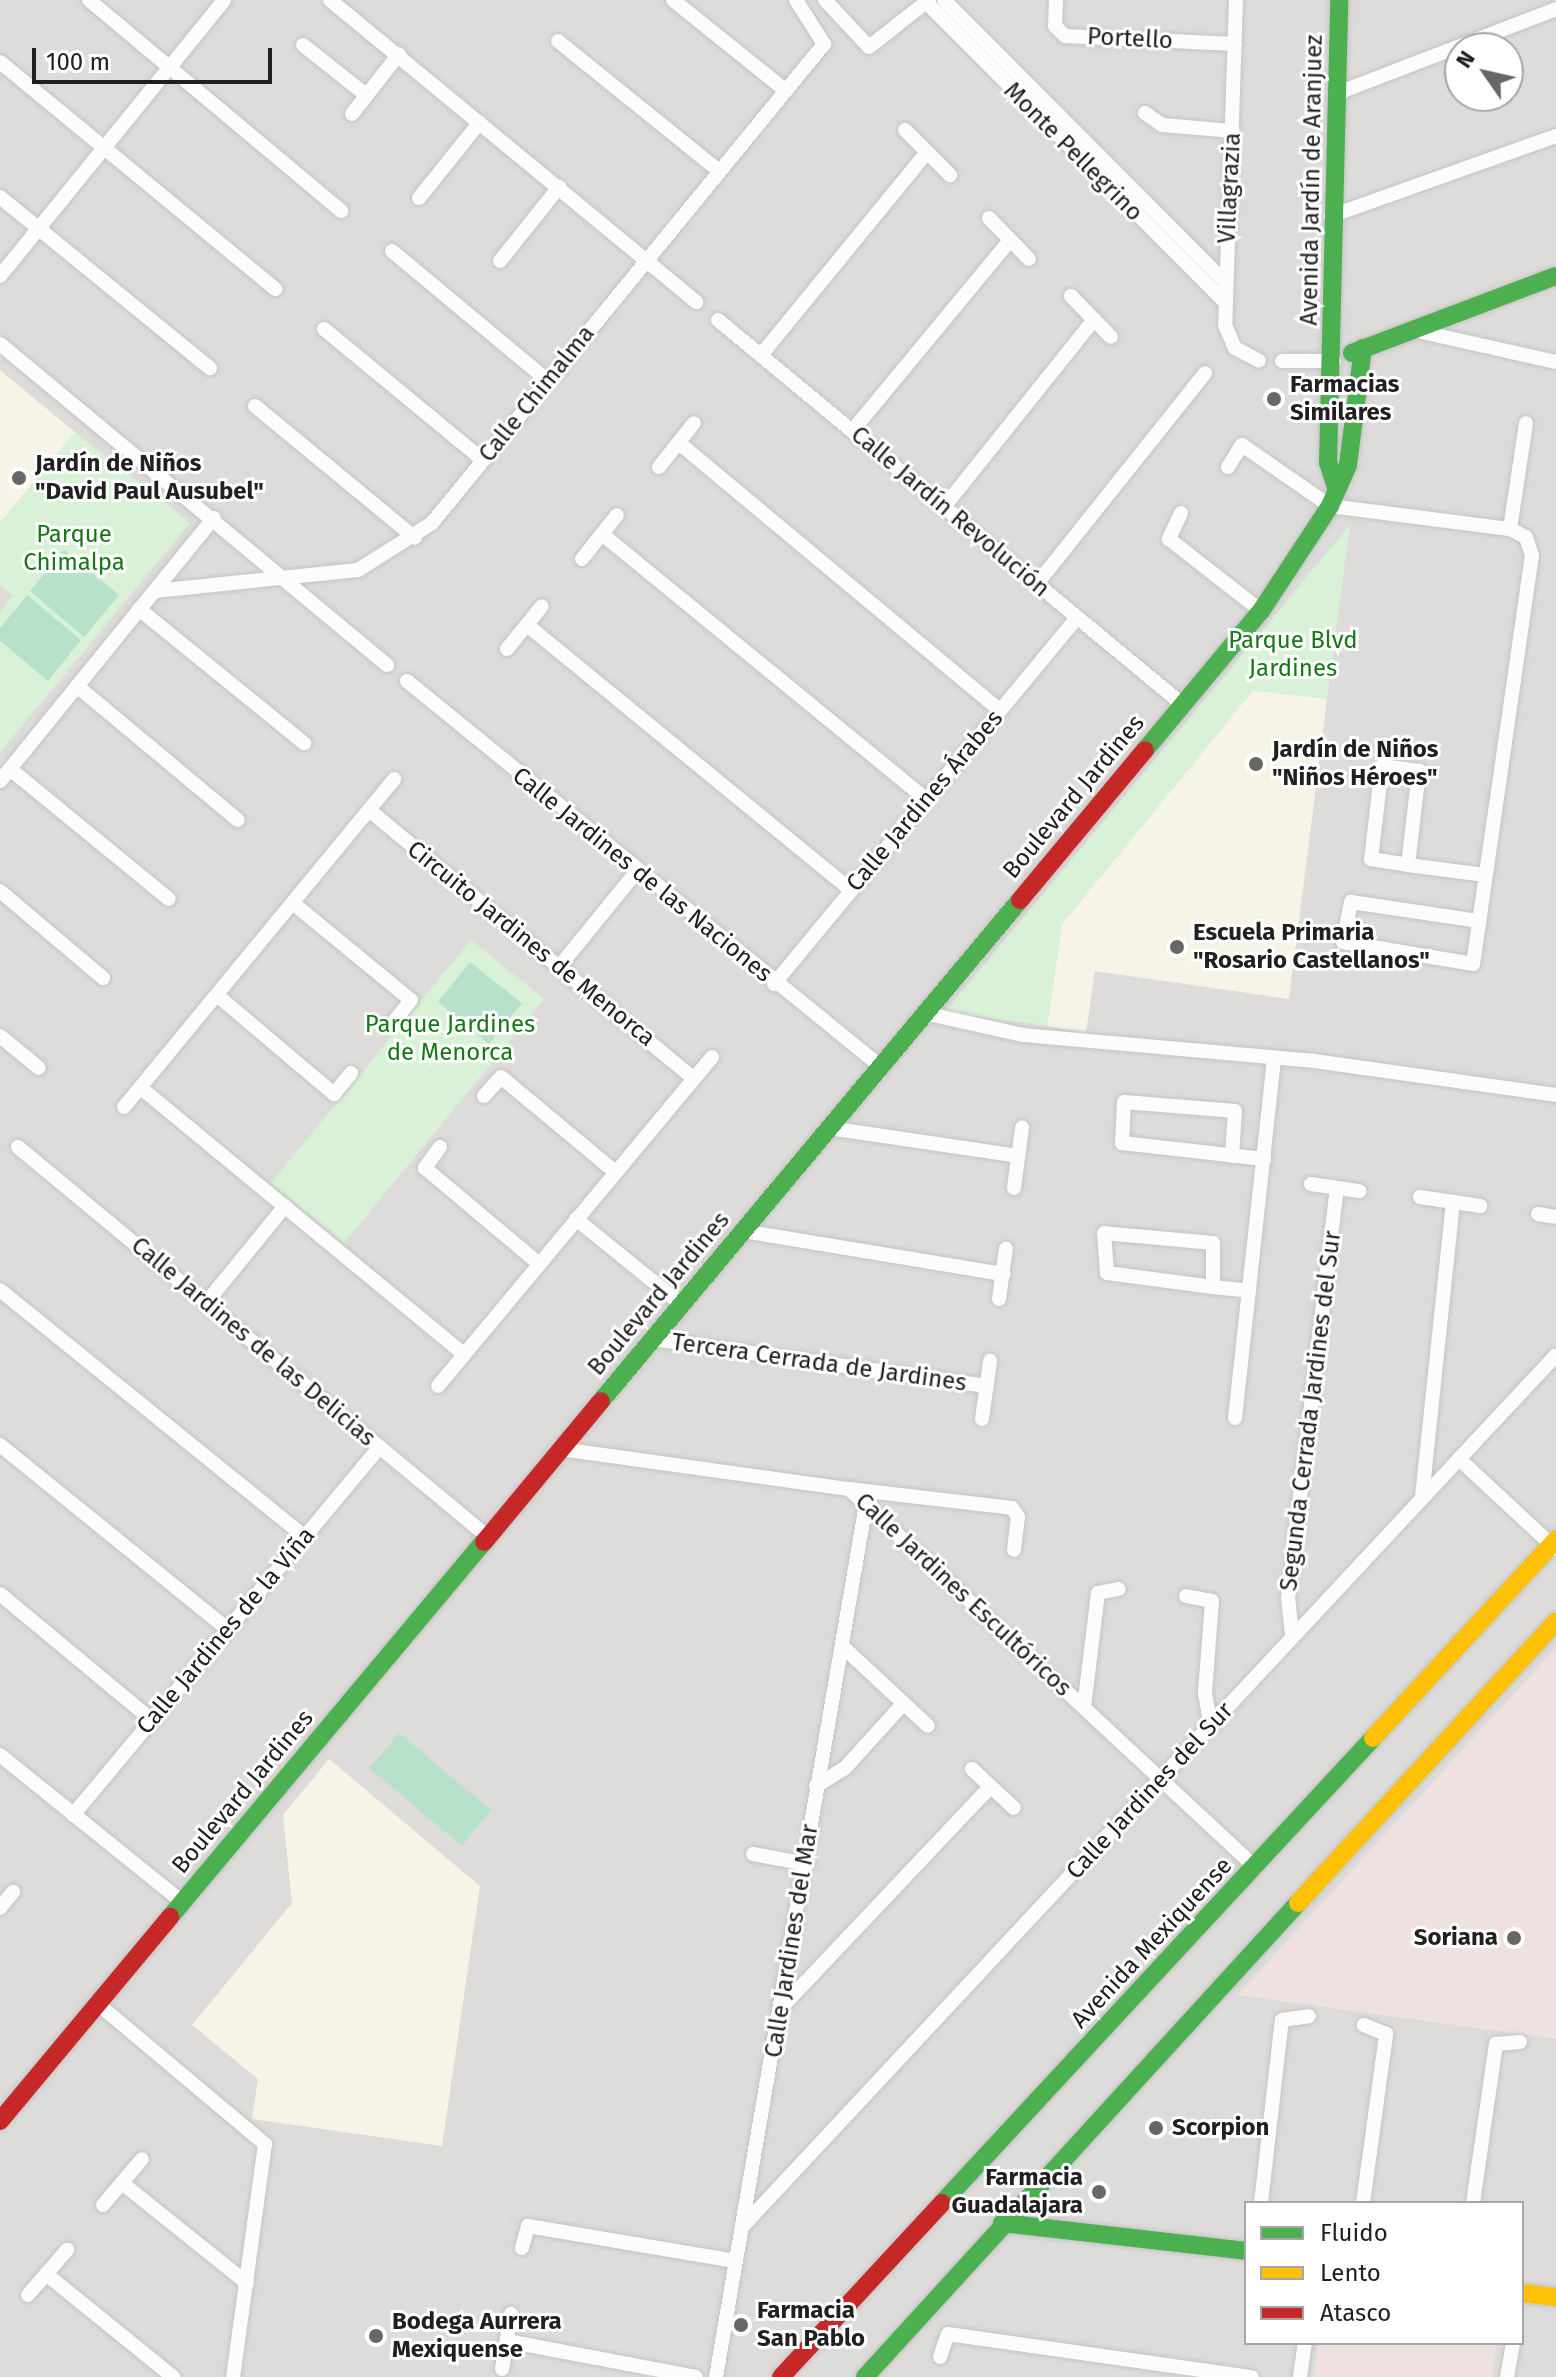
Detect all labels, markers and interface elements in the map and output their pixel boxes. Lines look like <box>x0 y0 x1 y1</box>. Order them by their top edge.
street label: Portello <box>1086 22 1174 56</box>
scale bar <box>36 32 276 82</box>
north arrow <box>1444 32 1524 112</box>
street label: Avenida Jardín de Aranjuez <box>1295 34 1329 326</box>
text: N <box>1450 46 1481 73</box>
text: 100 m <box>46 48 110 76</box>
street label: Monte Pellegrino <box>998 77 1148 227</box>
street label: Villagrazia <box>1213 132 1247 244</box>
street label: Calle Chimalma <box>473 320 601 468</box>
place label: Farmacias Similares <box>1290 371 1399 427</box>
marker: Farmacias Similares <box>1265 390 1283 408</box>
street label: Calle Jardín Revolución <box>845 421 1055 603</box>
place label: Jardín de Niños "David Paul Ausubel" <box>35 450 264 506</box>
marker: Jardín de Niños "David Paul Ausubel" <box>10 469 28 487</box>
park label: Parque Chimalpa <box>23 521 125 577</box>
park label: Parque Blvd Jardines <box>1228 627 1358 683</box>
street label: Calle Jardines Árabes <box>841 704 1009 898</box>
street label: Boulevard Jardines <box>997 709 1151 885</box>
place label: Jardín de Niños "Niños Héroes" <box>1272 736 1438 792</box>
marker: Jardín de Niños "Niños Héroes" <box>1247 755 1265 773</box>
street label: Calle Jardines de las Naciones <box>507 761 777 989</box>
street label: Circuito Jardines de Menorca <box>401 835 661 1053</box>
place label: Escuela Primaria "Rosario Castellanos" <box>1193 919 1430 975</box>
marker: Escuela Primaria "Rosario Castellanos" <box>1168 938 1186 956</box>
park label: Parque Jardines de Menorca <box>365 1011 535 1067</box>
street label: Boulevard Jardines <box>582 1206 736 1382</box>
street label: Segunda Cerrada Jardines del Sur <box>1275 1229 1347 1593</box>
street label: Calle Jardines de las Delicias <box>125 1231 381 1453</box>
street label: Tercera Cerrada de Jardines <box>670 1328 968 1398</box>
street label: Calle Jardines Escultóricos <box>849 1487 1077 1703</box>
street label: Calle Jardines de la Viña <box>131 1522 321 1740</box>
street label: Calle Jardines del Sur <box>1061 1697 1239 1885</box>
street label: Boulevard Jardines <box>166 1704 320 1880</box>
street label: Calle Jardines del Mar <box>759 1822 825 2060</box>
street label: Avenida Mexiquense <box>1065 1852 1239 2034</box>
place label: Soriana <box>1414 1924 1498 1952</box>
marker: Soriana <box>1505 1929 1523 1947</box>
place label: Scorpion <box>1172 2114 1269 2142</box>
marker: Scorpion <box>1147 2119 1165 2137</box>
place label: Farmacia Guadalajara <box>952 2164 1083 2220</box>
marker: Farmacia Guadalajara <box>1090 2183 1108 2201</box>
legend <box>1244 2201 1524 2345</box>
text: Fluido <box>1320 2219 1388 2247</box>
text: Lento <box>1320 2259 1381 2287</box>
place label: Farmacia San Pablo <box>757 2297 865 2353</box>
text: Atasco <box>1320 2299 1391 2327</box>
place label: Bodega Aurrera Mexiquense <box>392 2308 562 2364</box>
marker: Farmacia San Pablo <box>732 2316 750 2334</box>
marker: Bodega Aurrera Mexiquense <box>367 2327 385 2345</box>

